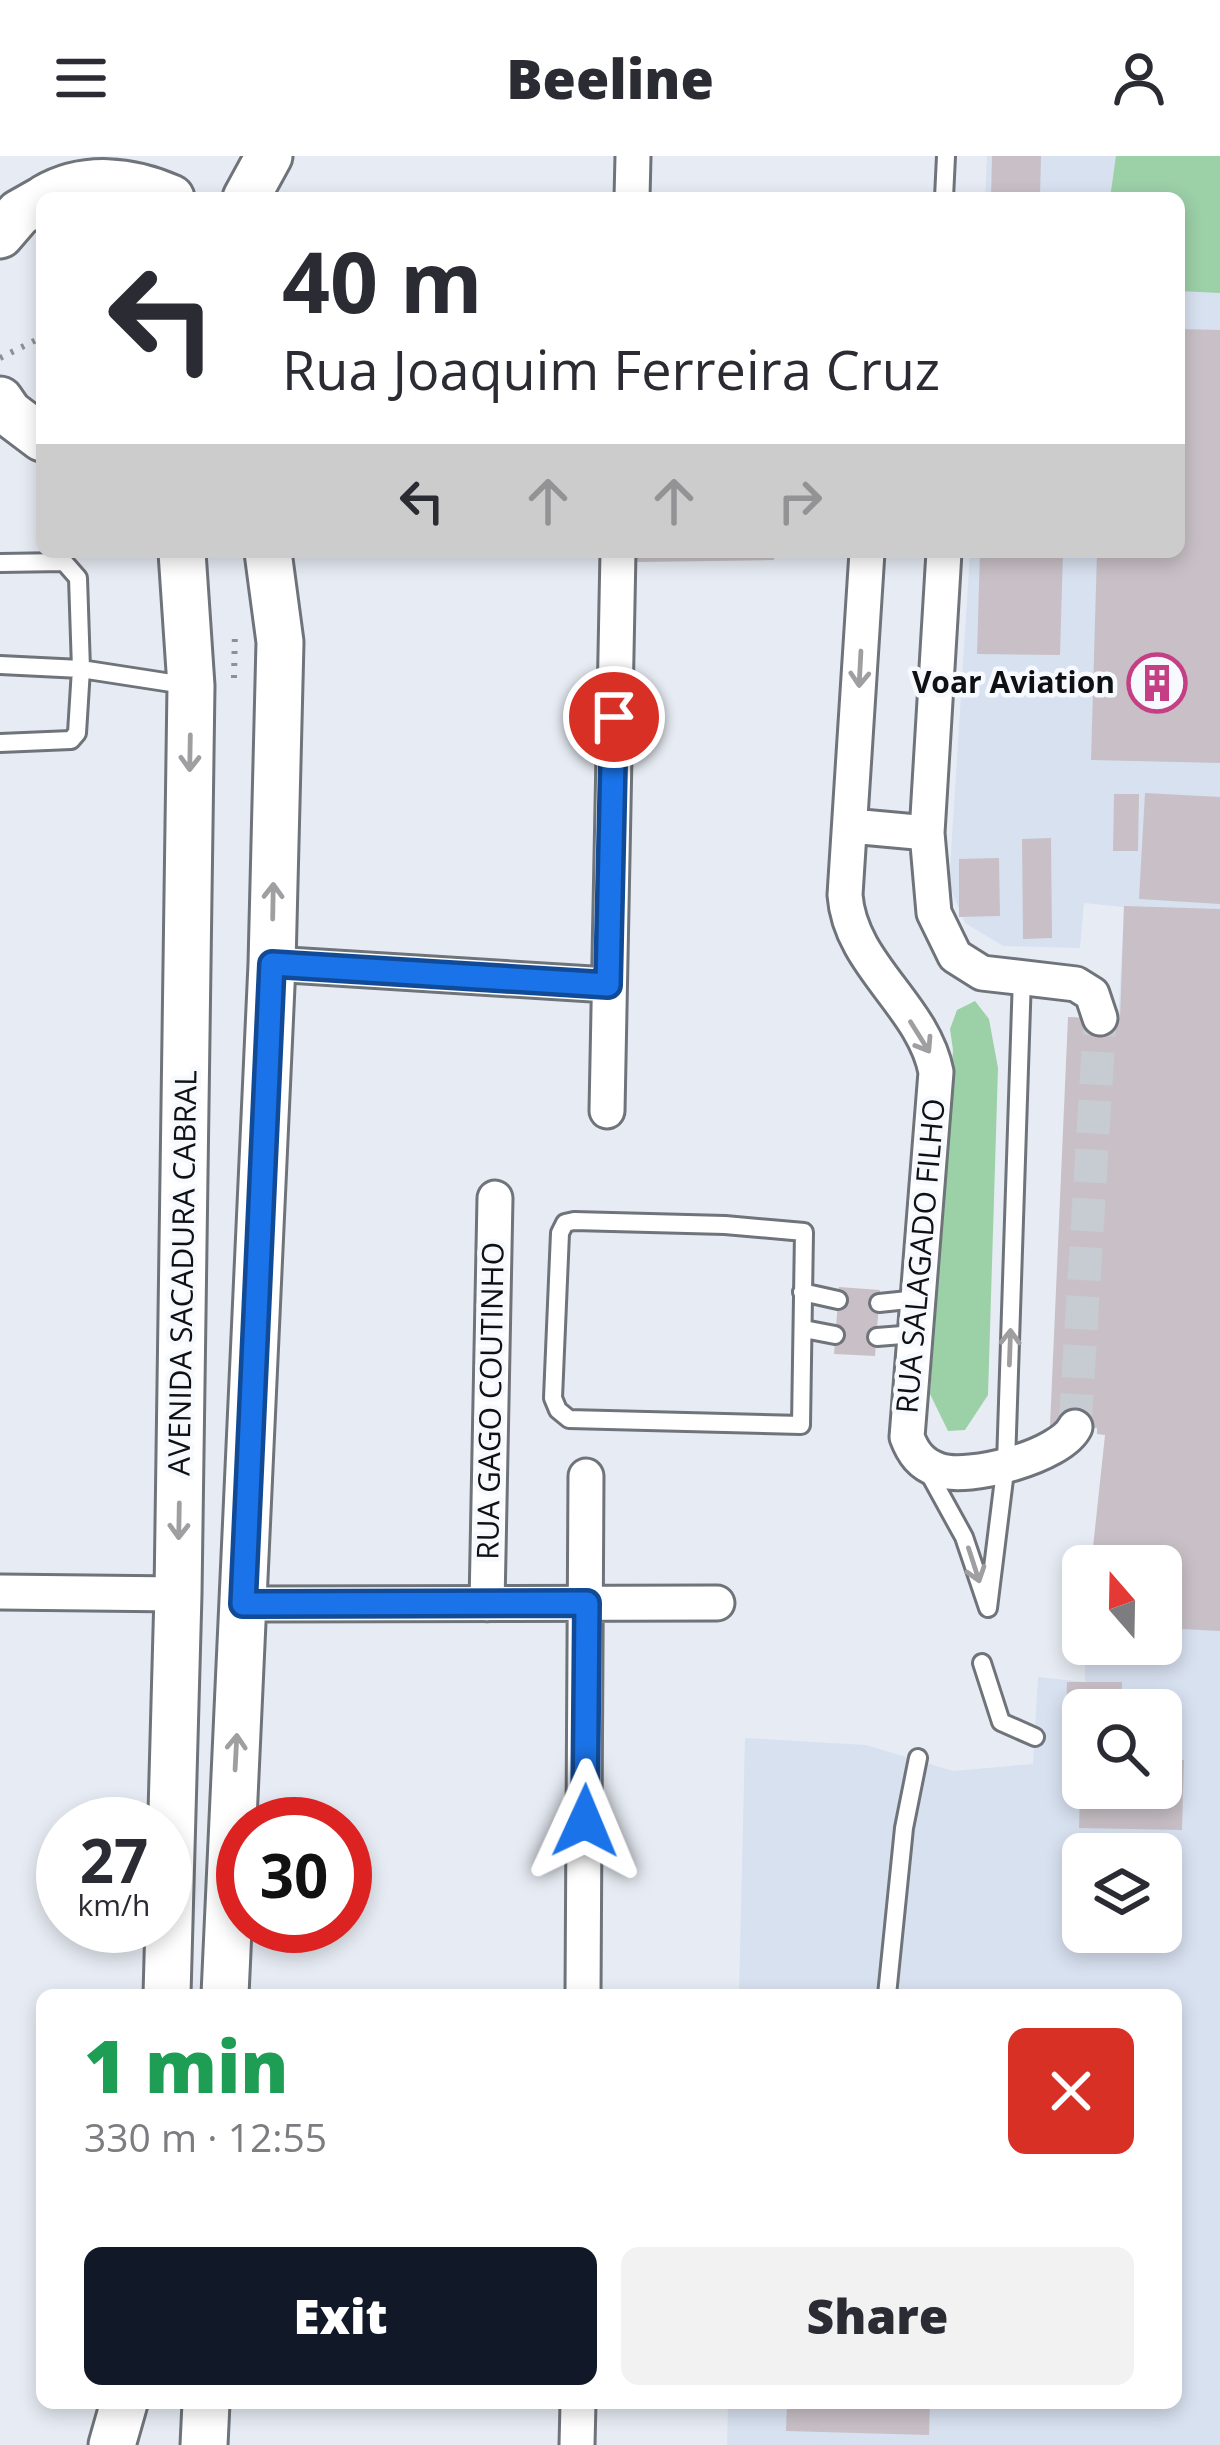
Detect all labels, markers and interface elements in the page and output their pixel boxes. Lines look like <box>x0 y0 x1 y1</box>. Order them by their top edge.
text: Beeline <box>506 41 714 115</box>
icon: menu <box>48 45 114 111</box>
icon: person <box>1106 45 1172 111</box>
text: 40 m <box>282 223 482 338</box>
icon: left <box>84 240 240 396</box>
text: Rua Joaquim Ferreira Cruz <box>282 332 940 406</box>
icon: left <box>389 468 455 534</box>
icon: ahead <box>515 468 581 534</box>
icon: ahead <box>641 468 707 534</box>
icon: right <box>767 468 833 534</box>
one-way arrow <box>848 649 871 688</box>
building icon: Voar Aviation <box>1126 652 1188 714</box>
place label: Voar Aviation <box>912 661 1115 702</box>
pin <box>563 666 665 768</box>
icon: arrive <box>581 684 647 750</box>
one-way arrow <box>179 733 202 772</box>
one-way arrow <box>262 882 285 921</box>
one-way arrow <box>908 1019 932 1053</box>
street label: AVENIDA SACADURA CABRAL <box>157 1070 206 1476</box>
street label: RUA SALAGADO FILHO <box>885 1097 954 1415</box>
street label: RUA GAGO COUTINHO <box>466 1242 513 1560</box>
one-way arrow <box>999 1328 1022 1367</box>
one-way arrow <box>168 1501 191 1540</box>
north arrow <box>1062 1545 1182 1665</box>
map controls <box>1062 1545 1182 1953</box>
one-way arrow <box>964 1546 986 1584</box>
button: search <box>1062 1689 1182 1809</box>
one-way arrow <box>225 1733 248 1772</box>
position arrow <box>522 1758 648 1884</box>
speed limit sign: 30 <box>216 1797 372 1953</box>
text: 27 <box>80 1819 148 1901</box>
button: layers <box>1062 1833 1182 1953</box>
text: km/h <box>78 1884 150 1925</box>
text: 1 min <box>84 2016 289 2114</box>
button: close <box>1008 2028 1134 2154</box>
text: 330 m · 12:55 <box>84 2110 327 2163</box>
button: Exit <box>84 2247 597 2385</box>
button: Share <box>621 2247 1134 2385</box>

